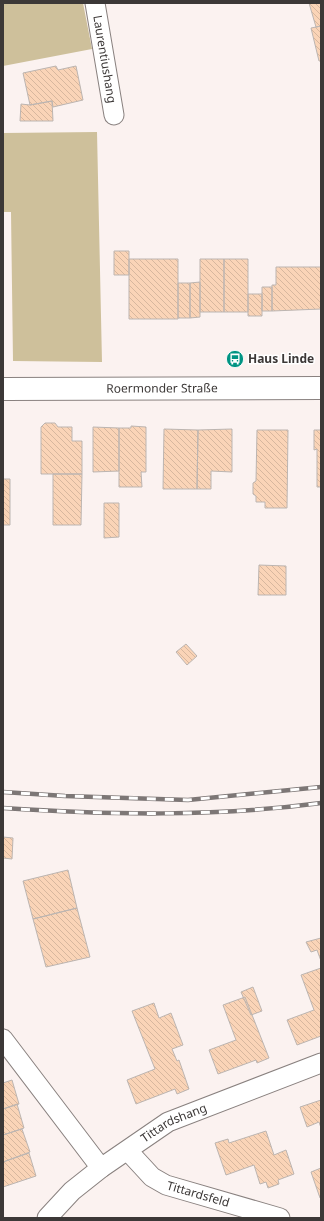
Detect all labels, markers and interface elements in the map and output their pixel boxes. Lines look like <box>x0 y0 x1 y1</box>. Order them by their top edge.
street label: Laurentiushang <box>89 14 121 104</box>
bus stop icon: Haus Linde <box>225 349 245 369</box>
place label: Haus Linde <box>248 350 314 367</box>
street label: Roermonder Straße <box>106 379 218 397</box>
street label: Tittardshang <box>137 1099 209 1146</box>
street label: Tittardsfeld <box>165 1177 232 1211</box>

